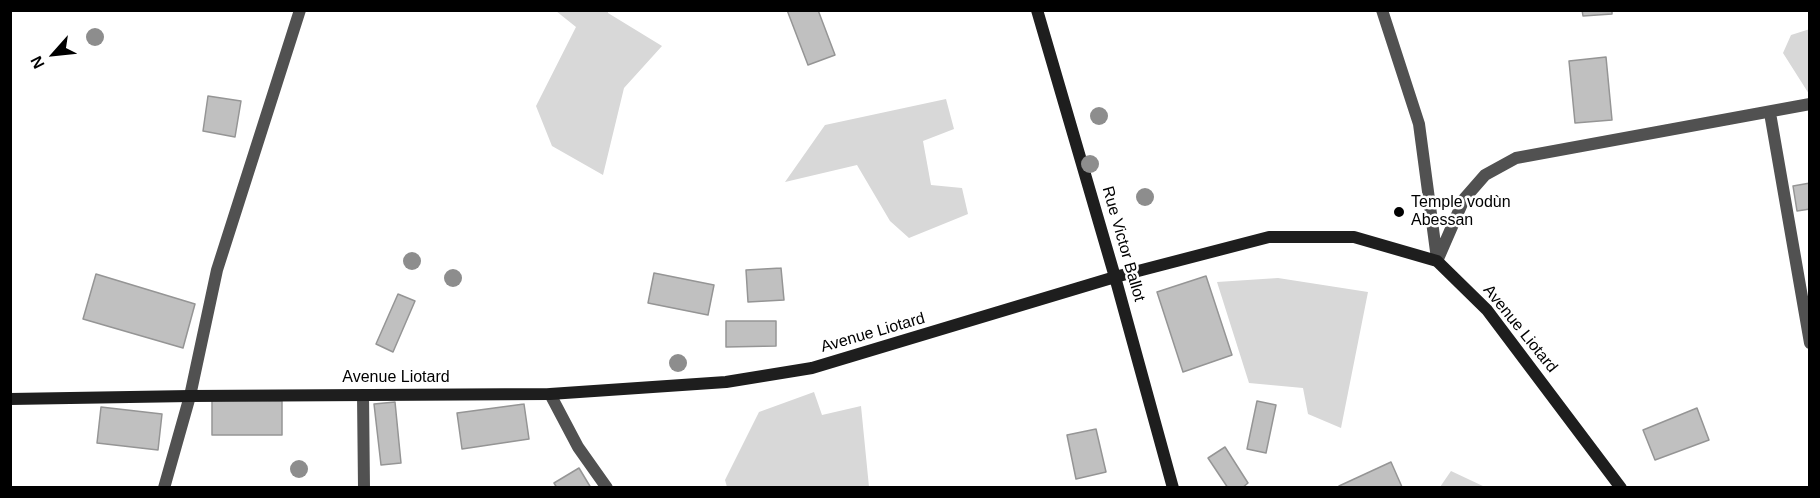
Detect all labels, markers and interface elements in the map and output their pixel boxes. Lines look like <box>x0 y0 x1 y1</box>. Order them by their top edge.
north arrow <box>24 24 84 84</box>
text: N <box>27 53 48 71</box>
street label: Rue Victor Ballot <box>1097 184 1149 304</box>
place label: Temple vodùn Abessan <box>1411 193 1511 231</box>
marker: Temple vodùn Abessan <box>1392 205 1406 219</box>
street label: Avenue Liotard <box>1479 281 1561 377</box>
street label: Avenue Liotard <box>819 309 927 357</box>
street label: Avenue Liotard <box>342 368 450 388</box>

